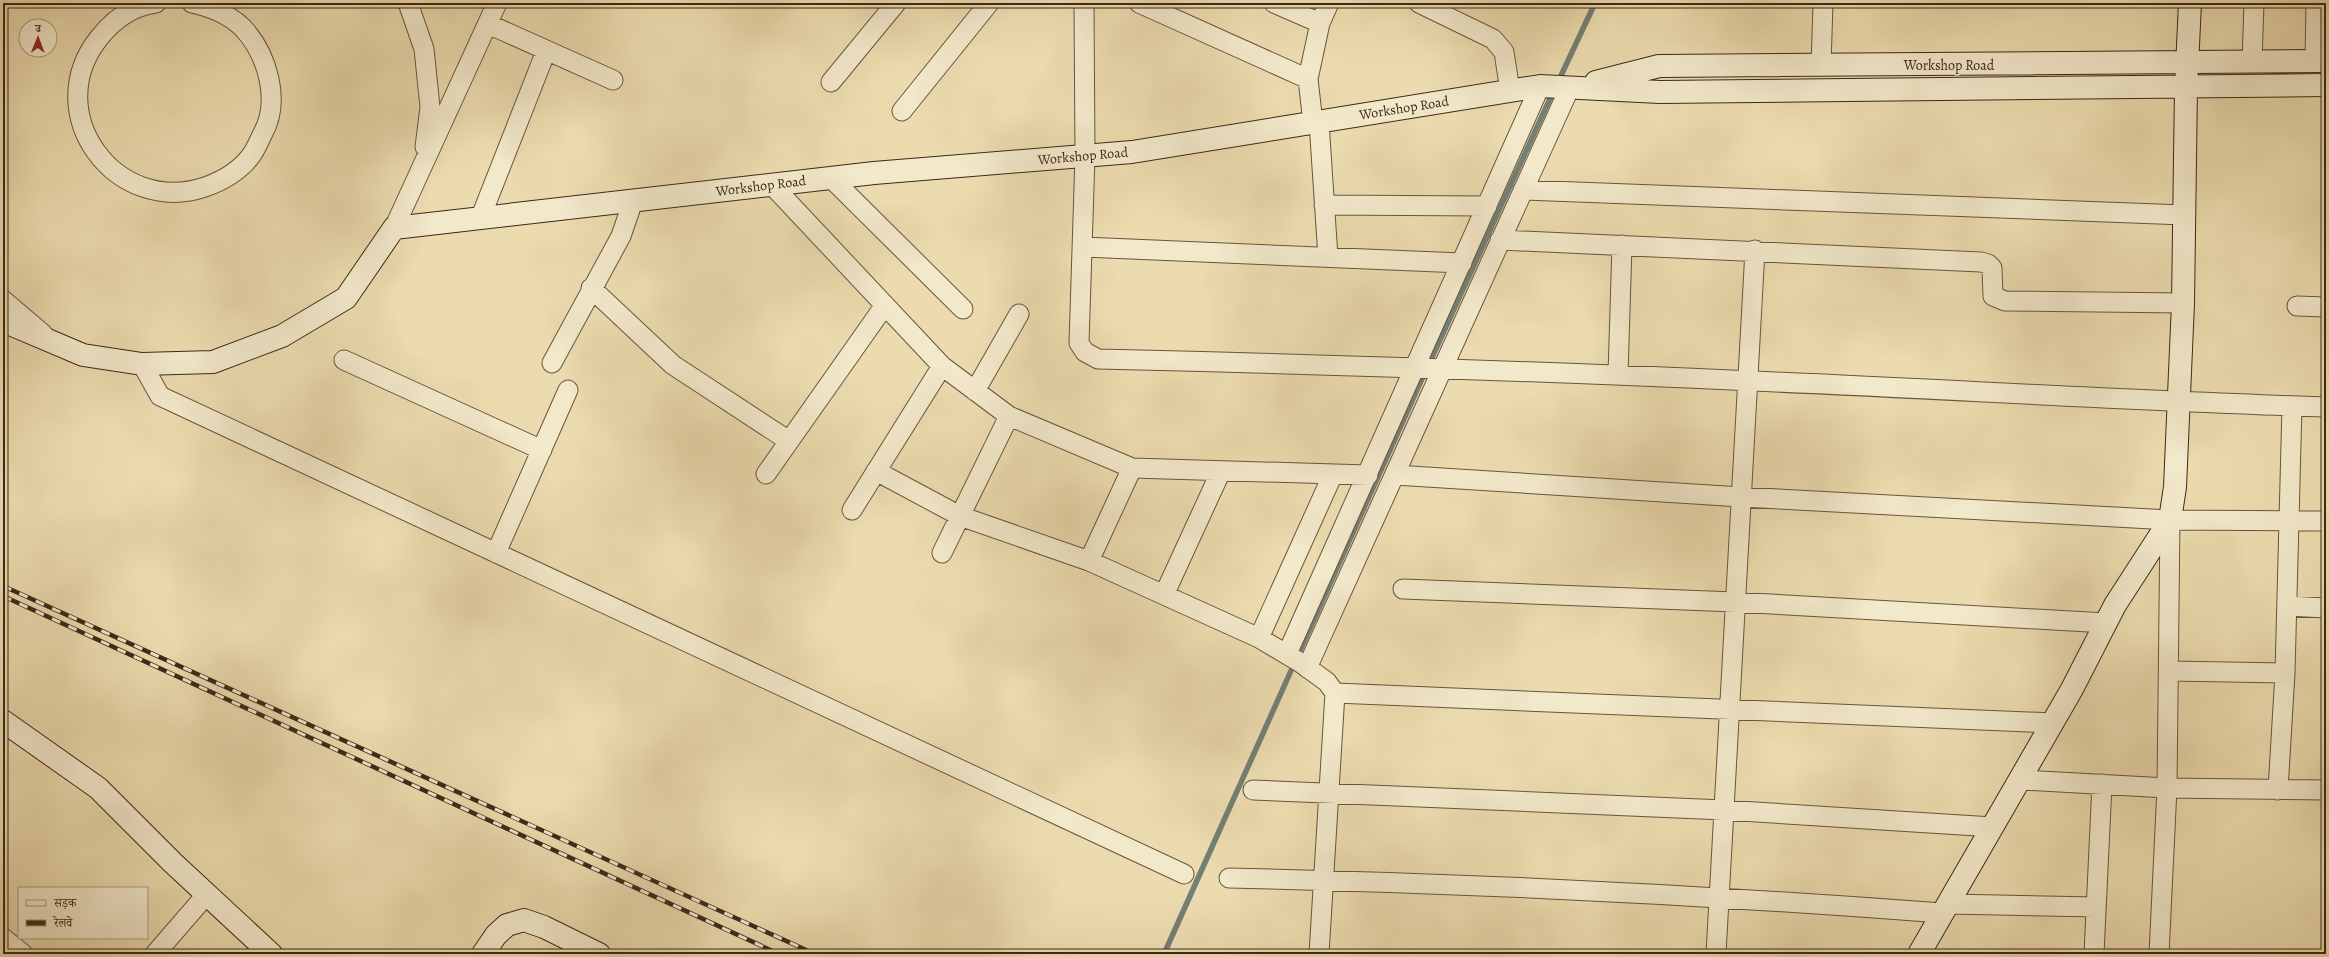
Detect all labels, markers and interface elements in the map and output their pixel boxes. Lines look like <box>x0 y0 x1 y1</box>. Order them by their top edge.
north arrow <box>18 18 58 58</box>
text: उ <box>34 21 42 36</box>
street label: Workshop Road <box>1903 56 1995 75</box>
street label: Workshop Road <box>1357 91 1451 125</box>
street label: Workshop Road <box>1036 143 1129 170</box>
street label: Workshop Road <box>714 171 808 201</box>
legend <box>18 887 148 939</box>
text: सड़क <box>53 895 78 911</box>
text: रेलवे <box>52 915 73 931</box>

